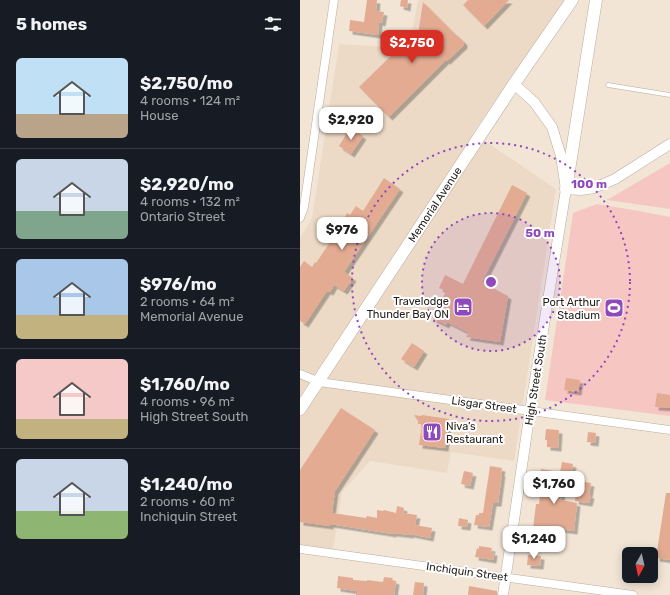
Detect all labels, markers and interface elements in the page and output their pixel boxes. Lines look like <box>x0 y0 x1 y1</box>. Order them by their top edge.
icon: filters <box>262 13 284 35</box>
text: 5 homes <box>16 14 87 34</box>
pin: $2,750 <box>379 30 445 64</box>
text: $2,750 <box>389 35 435 50</box>
text: $2,750/mo <box>140 73 233 93</box>
icon: home <box>48 74 96 122</box>
text: 4 rooms · 124 m² <box>140 93 240 108</box>
pin: $2,920 <box>318 107 384 141</box>
text: House <box>140 108 178 123</box>
text: $2,920 <box>328 112 374 127</box>
street label: Memorial Avenue <box>405 164 464 245</box>
text: $2,920/mo <box>140 174 234 194</box>
icon: home <box>48 175 96 223</box>
text: 100 m <box>571 177 607 191</box>
text: 4 rooms · 132 m² <box>140 194 240 209</box>
text: Ontario Street <box>140 209 225 224</box>
pin: $976 <box>318 217 366 251</box>
text: $976 <box>326 222 358 237</box>
text: 50 m <box>525 226 555 240</box>
text: $976/mo <box>140 274 217 294</box>
icon: home <box>48 275 96 323</box>
centre of rings <box>484 275 498 289</box>
text: 2 rooms · 64 m² <box>140 294 235 309</box>
place label: Travelodge Thunder Bay ON <box>367 295 449 321</box>
hotel icon: Travelodge Thunder Bay ON <box>452 296 474 318</box>
place label: Port Arthur Stadium <box>542 296 601 322</box>
sports icon: Port Arthur Stadium <box>603 297 625 319</box>
text: Memorial Avenue <box>140 309 243 324</box>
street label: High Street South <box>522 334 550 426</box>
text: $1,760/mo <box>140 374 230 394</box>
icon: home <box>48 375 96 423</box>
text: 4 rooms · 96 m² <box>140 394 234 409</box>
street label: Lisgar Street <box>451 394 518 416</box>
text: High Street South <box>140 409 248 424</box>
place label: Niva’s Restaurant <box>446 420 504 446</box>
restaurant icon: Niva’s Restaurant <box>421 421 443 443</box>
pin: $1,760 <box>521 471 587 505</box>
text: $1,240/mo <box>140 474 233 494</box>
icon: home <box>48 475 96 523</box>
text: $1,760 <box>533 476 575 491</box>
text: 2 rooms · 60 m² <box>140 494 235 509</box>
text: Inchiquin Street <box>140 509 237 524</box>
pin: $1,240 <box>501 526 567 560</box>
text: $1,240 <box>512 531 556 546</box>
north arrow <box>622 547 658 583</box>
map controls <box>622 547 658 583</box>
street label: Inchiquin Street <box>425 560 509 584</box>

